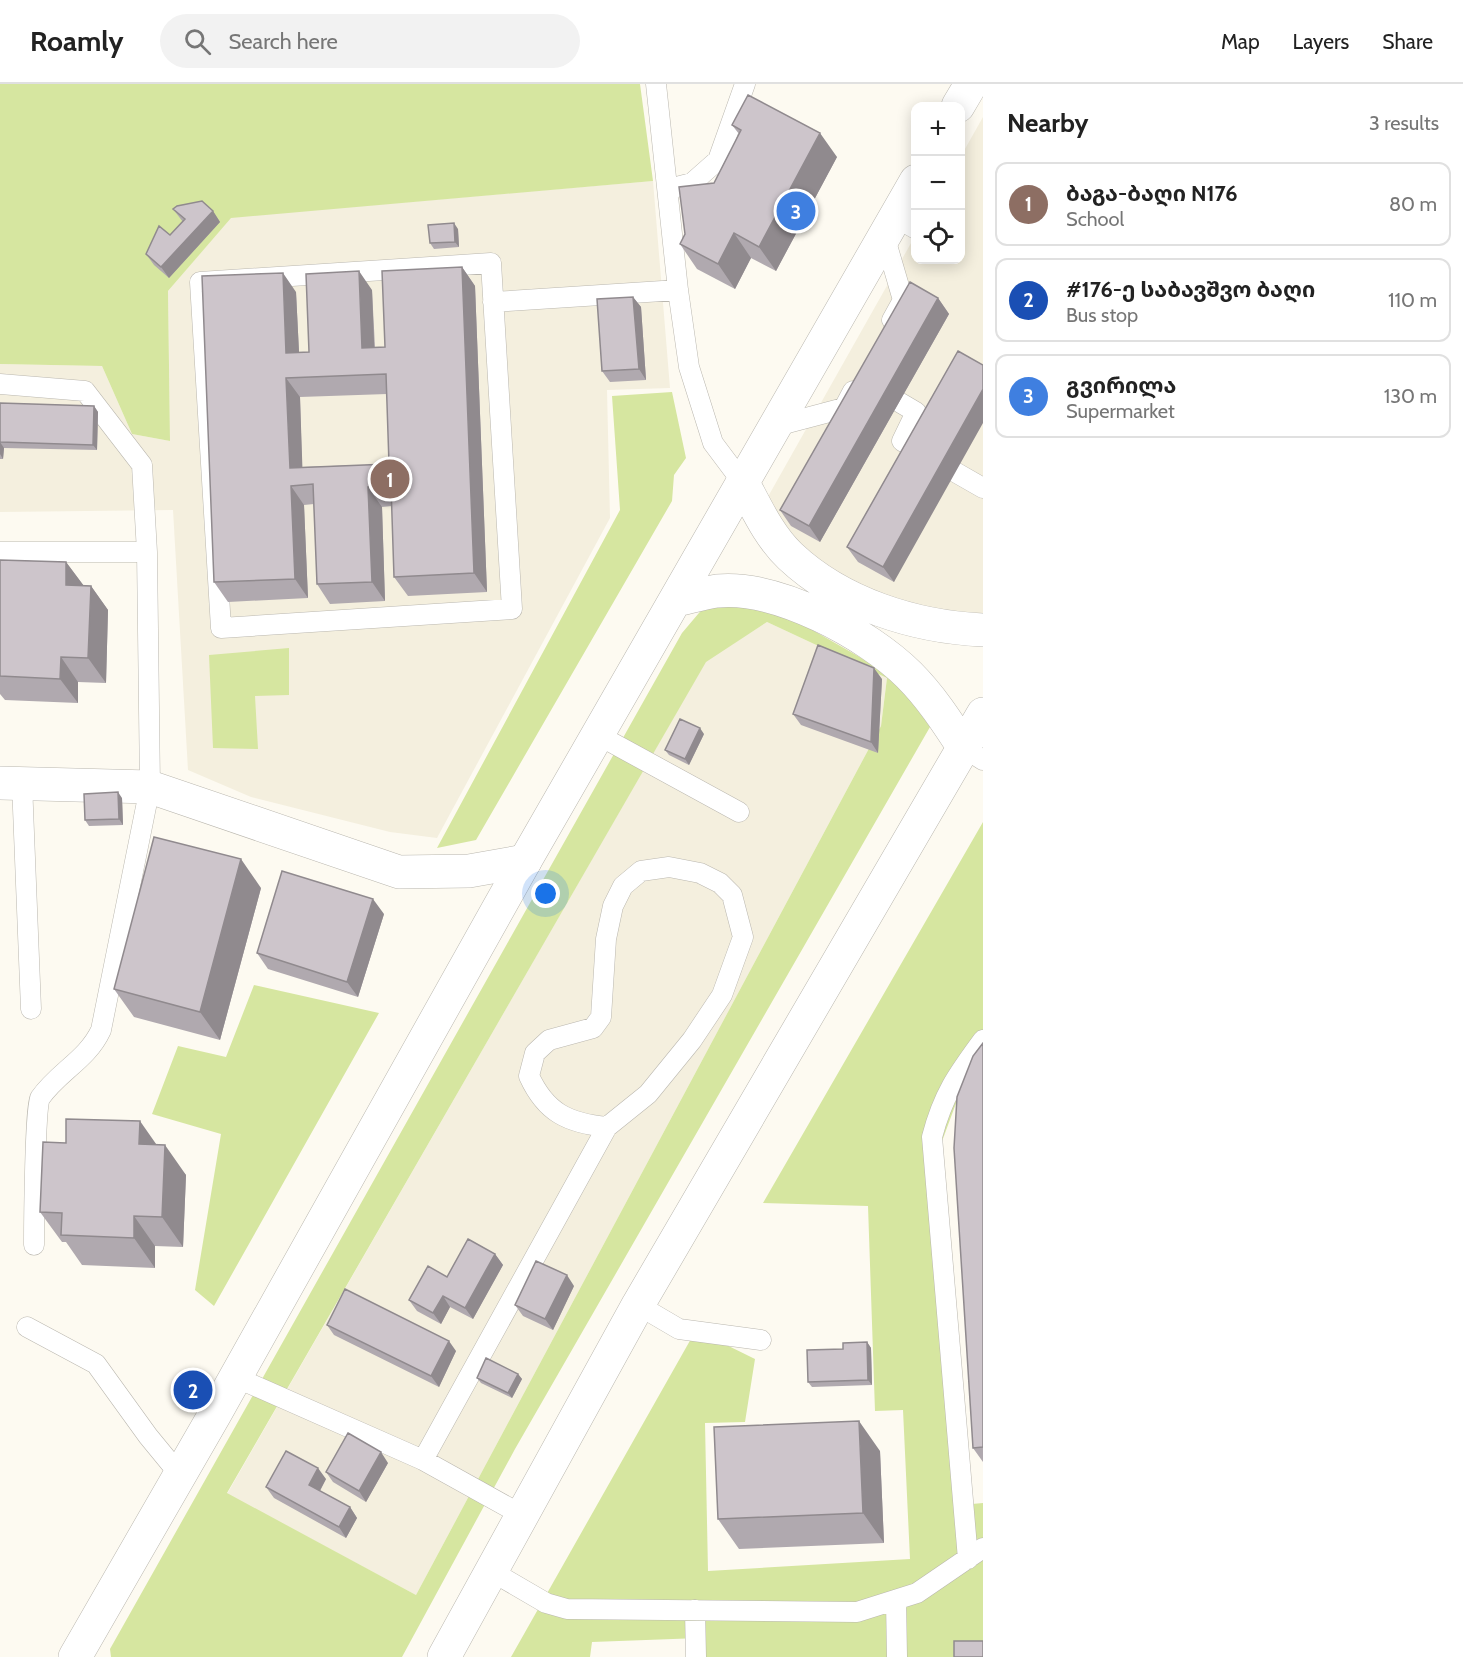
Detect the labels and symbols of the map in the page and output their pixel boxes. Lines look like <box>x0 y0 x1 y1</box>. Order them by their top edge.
pin: 3 <box>776 188 816 234</box>
pin: 1 <box>370 456 410 502</box>
your location <box>531 879 560 908</box>
pin: 2 <box>174 1368 212 1412</box>

